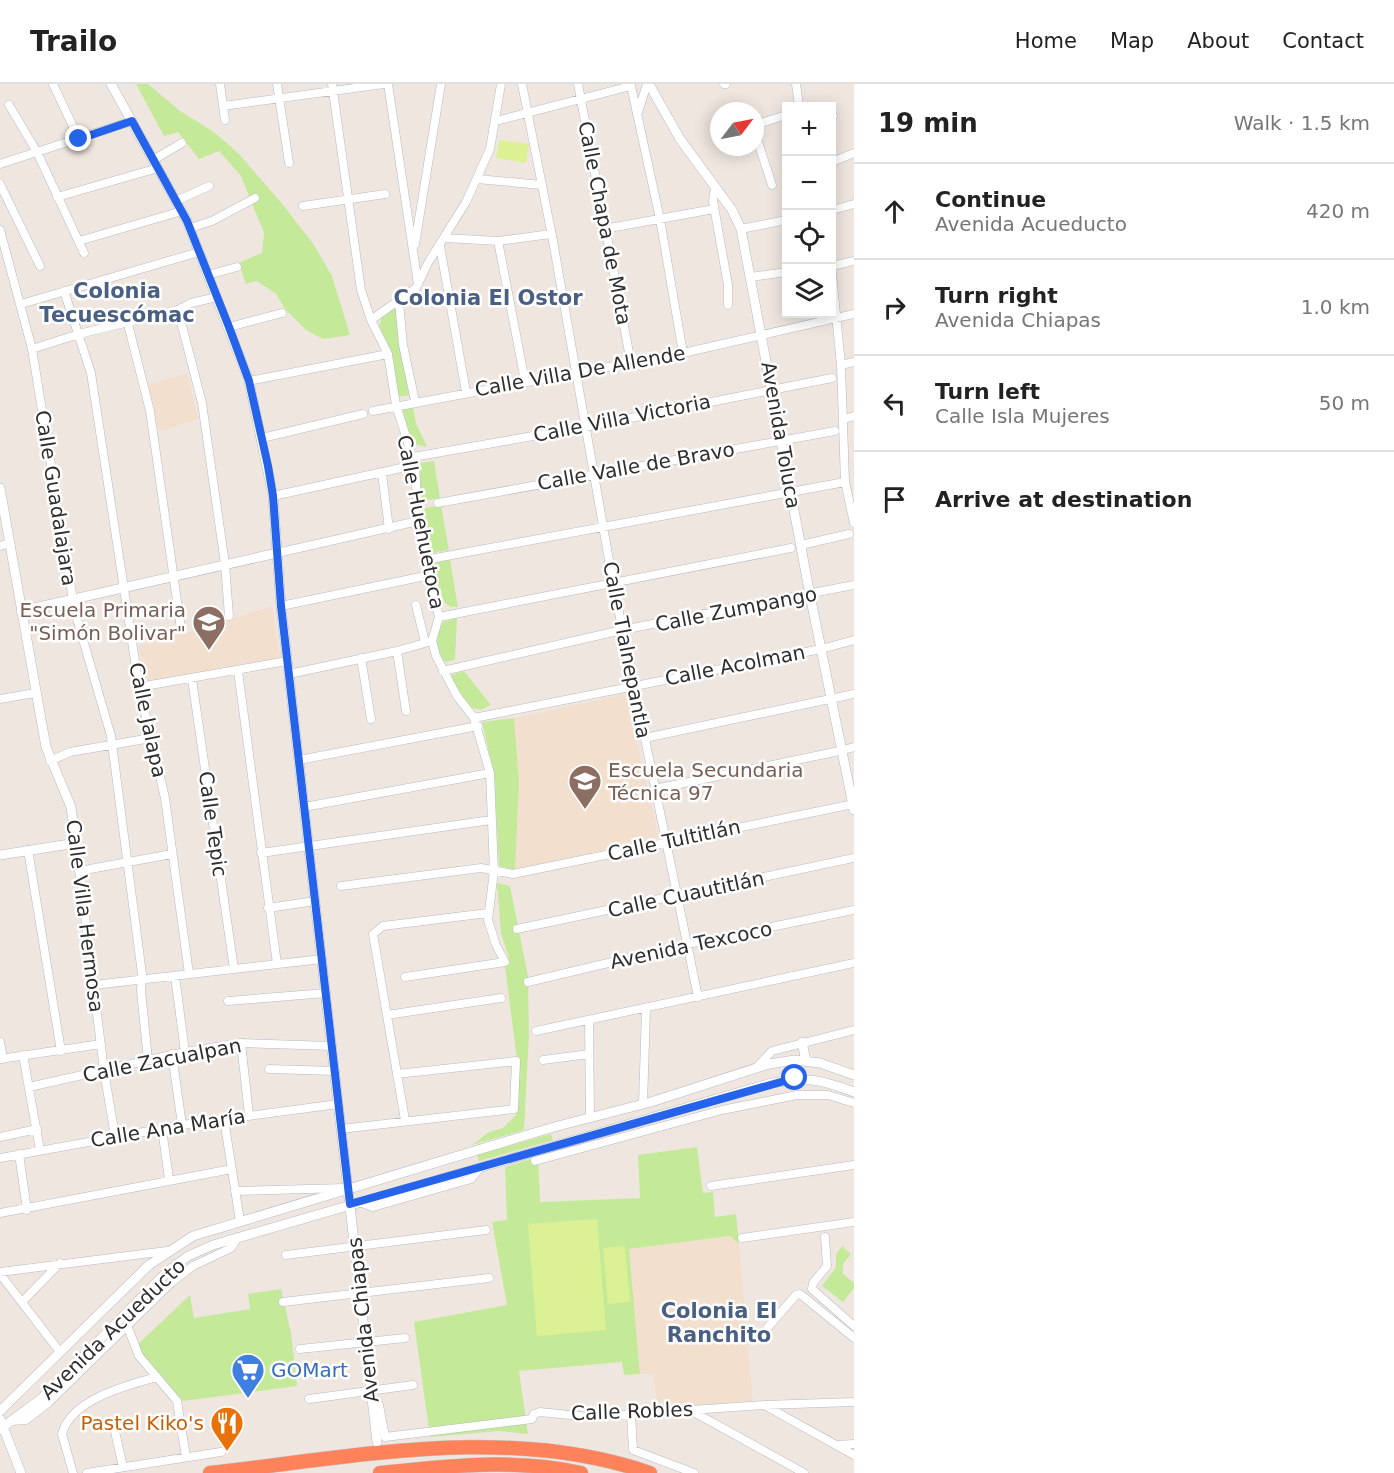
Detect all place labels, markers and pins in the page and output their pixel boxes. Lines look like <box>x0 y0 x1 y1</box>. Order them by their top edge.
place label: Escuela Primaria "Simón Bolivar" <box>20 598 186 645</box>
school or university icon: Escuela Primaria "Simón Bolivar" <box>191 604 227 651</box>
place label: Escuela Secundaria Técnica 97 <box>607 758 804 805</box>
school or university icon: Escuela Secundaria Técnica 97 <box>567 763 603 810</box>
supermarket icon: GOMart <box>230 1352 266 1399</box>
place label: GOMart <box>271 1358 348 1382</box>
restaurant icon: Pastel Kiko's <box>209 1405 245 1452</box>
place label: Pastel Kiko's <box>80 1411 204 1435</box>

